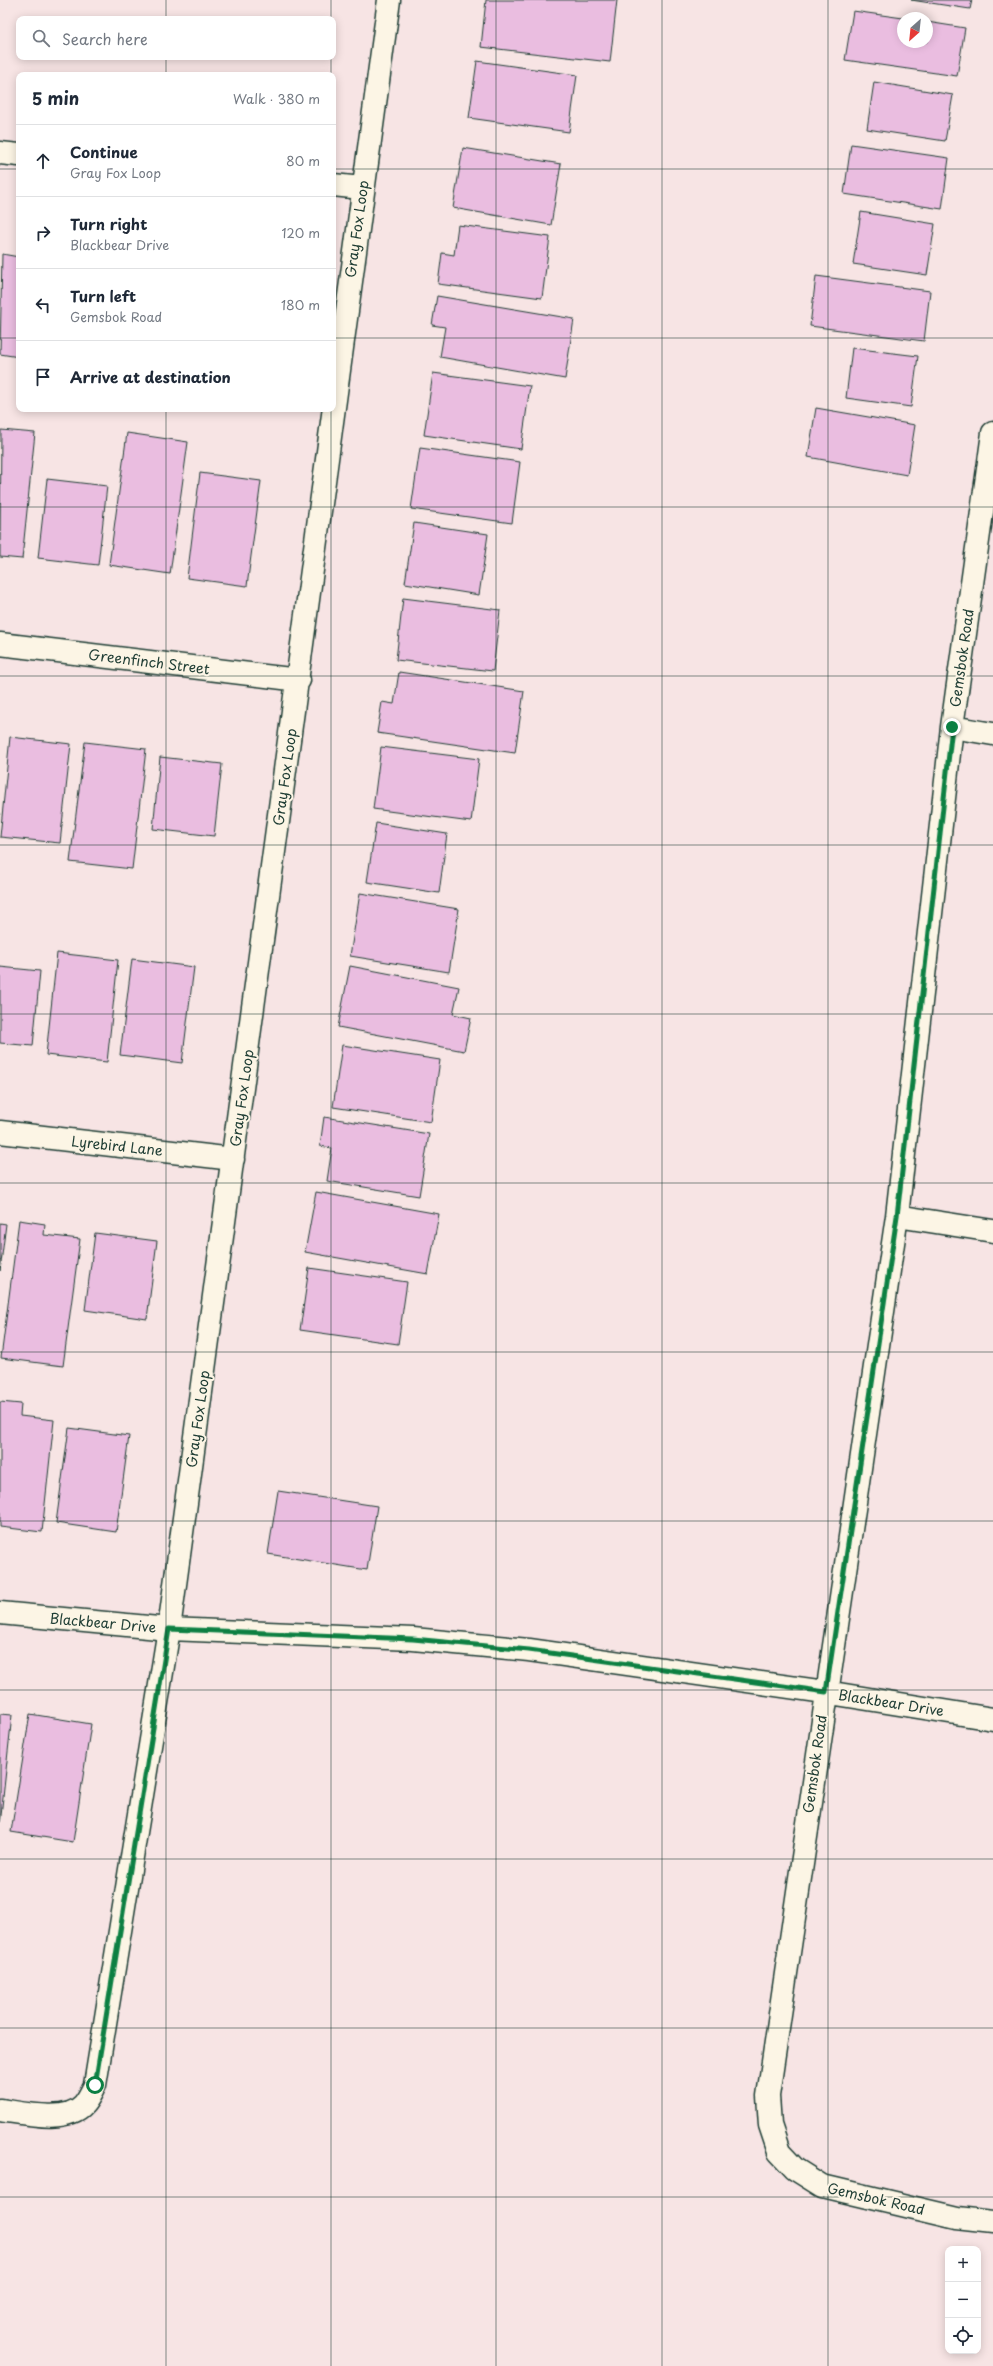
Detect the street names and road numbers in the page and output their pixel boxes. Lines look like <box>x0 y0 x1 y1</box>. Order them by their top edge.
street label: Gray Fox Loop <box>339 179 374 279</box>
street label: Gemsbok Road <box>944 607 979 709</box>
street label: Greenfinch Street <box>87 644 211 679</box>
street label: Gray Fox Loop <box>267 727 302 827</box>
street label: Gray Fox Loop <box>224 1048 259 1148</box>
street label: Lyrebird Lane <box>70 1130 164 1161</box>
street label: Gray Fox Loop <box>180 1369 215 1469</box>
street label: Blackbear Drive <box>49 1607 158 1638</box>
street label: Blackbear Drive <box>837 1684 946 1721</box>
street label: Gemsbok Road <box>797 1713 832 1815</box>
street label: Gemsbok Road <box>825 2177 927 2220</box>

